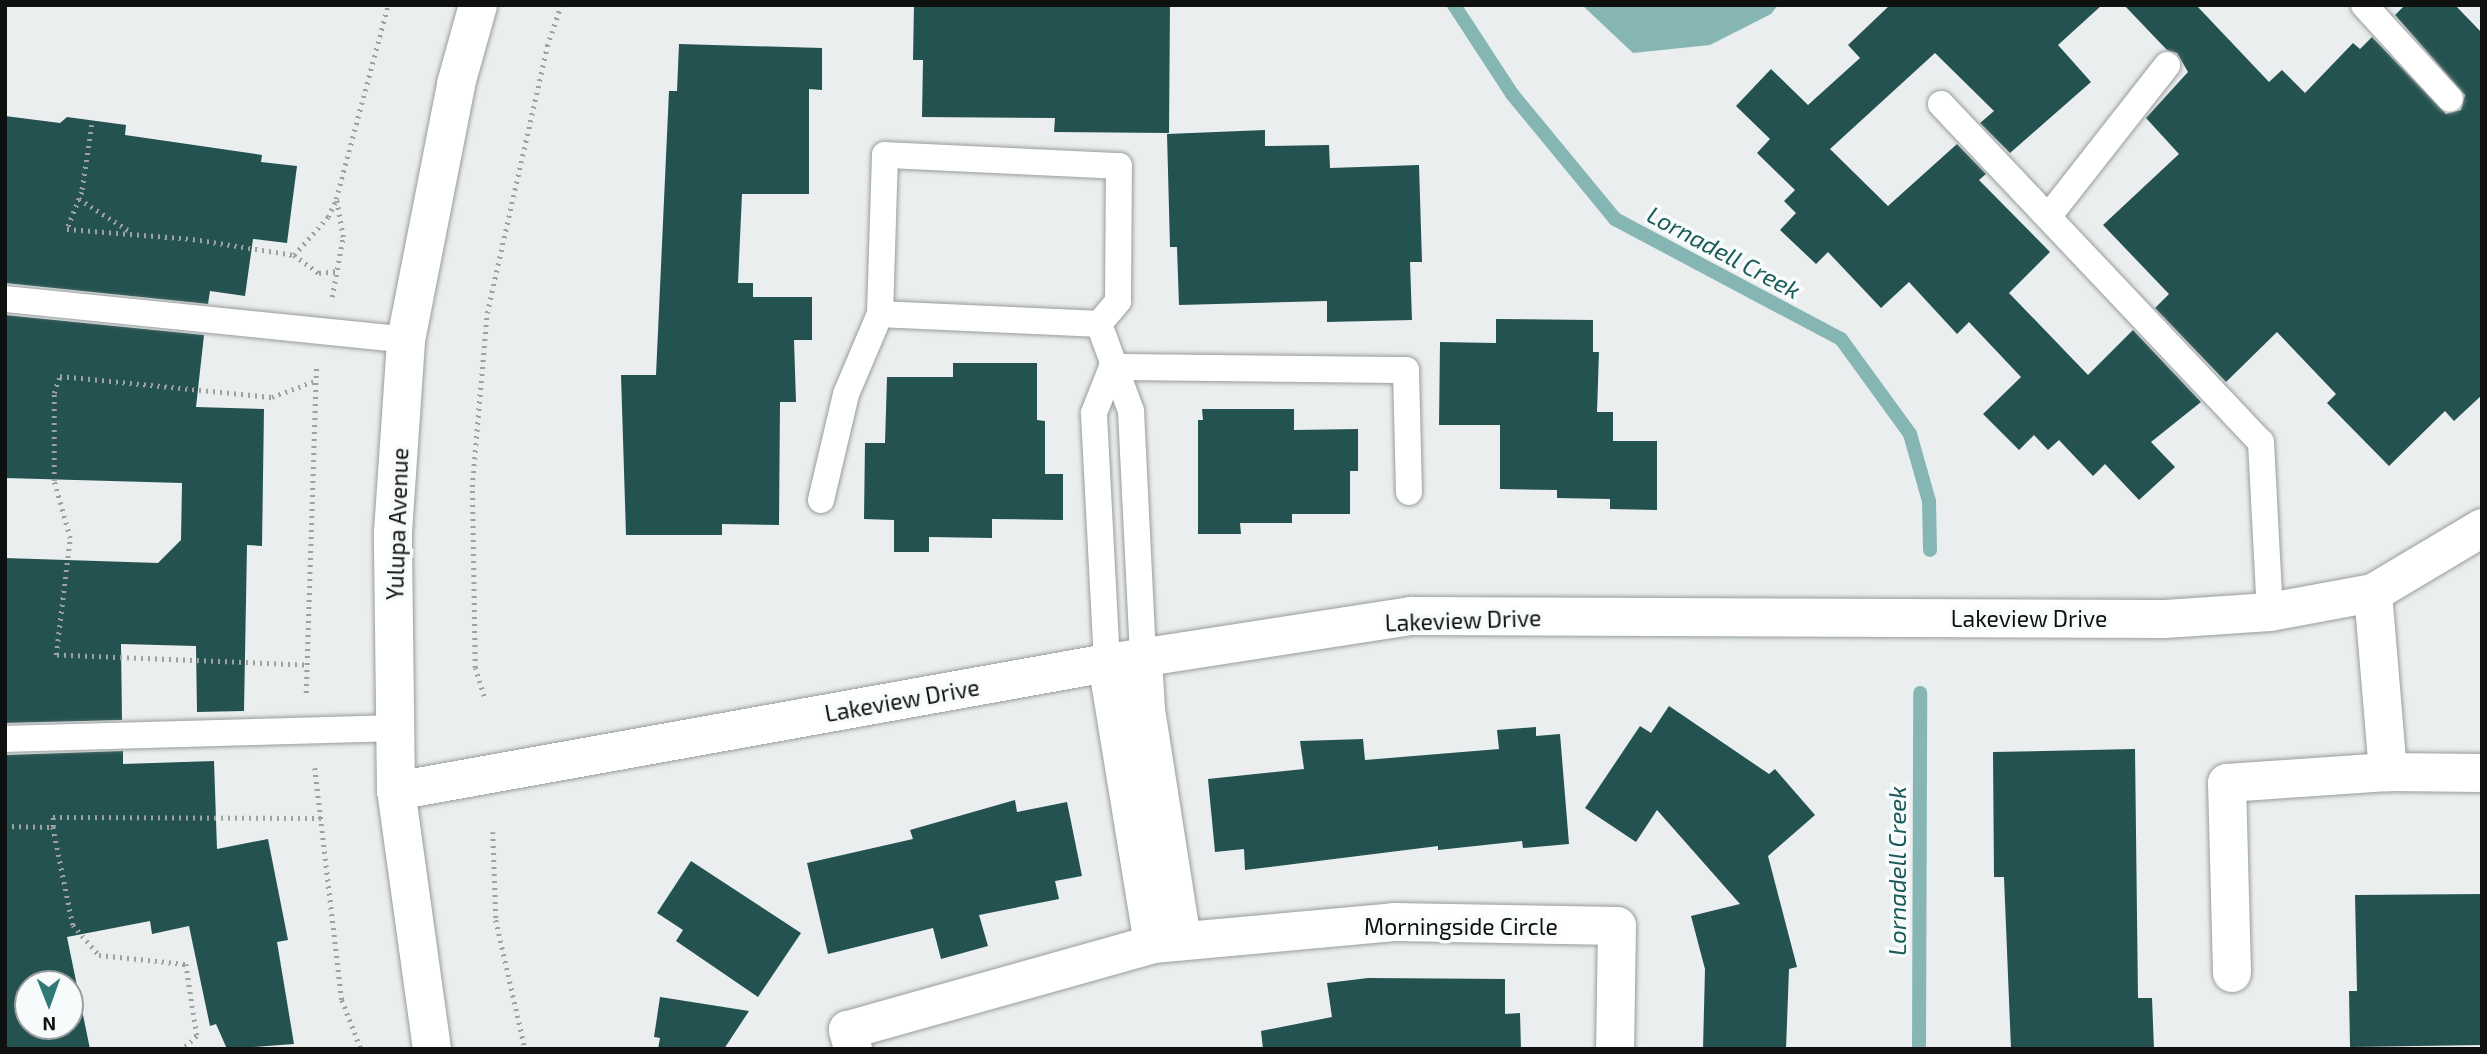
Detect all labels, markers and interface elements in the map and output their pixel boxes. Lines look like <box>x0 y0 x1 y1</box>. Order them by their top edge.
water label: Lornadell Creek <box>1642 199 1806 305</box>
street label: Yulupa Avenue <box>381 447 413 601</box>
street label: Lakeview Drive <box>1384 603 1542 637</box>
street label: Lakeview Drive <box>1950 604 2108 632</box>
street label: Lakeview Drive <box>822 673 982 727</box>
water label: Lornadell Creek <box>1883 786 1911 956</box>
street label: Morningside Circle <box>1364 912 1558 940</box>
north arrow <box>14 970 84 1040</box>
text: N <box>42 1013 56 1036</box>

